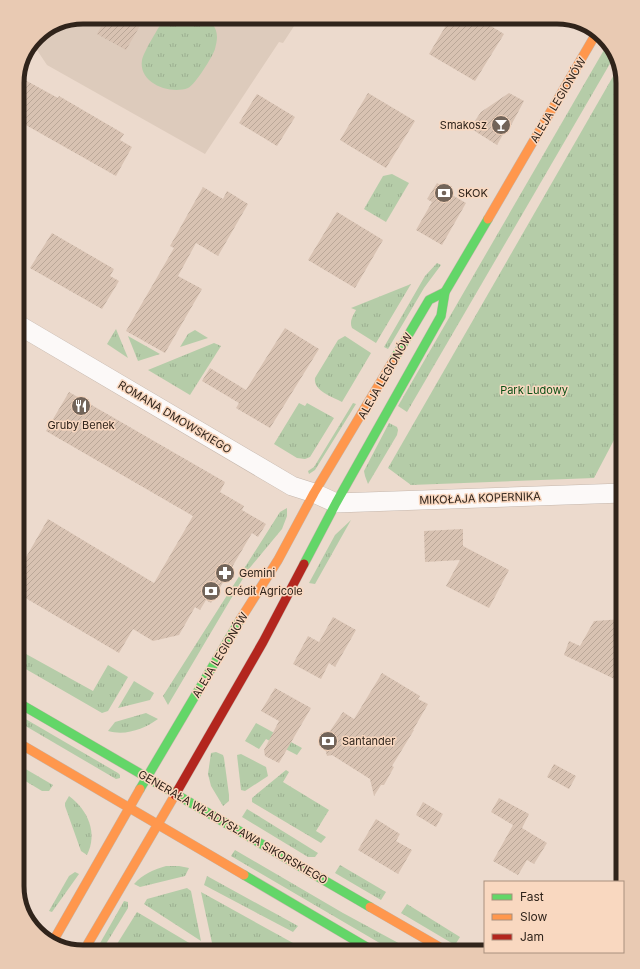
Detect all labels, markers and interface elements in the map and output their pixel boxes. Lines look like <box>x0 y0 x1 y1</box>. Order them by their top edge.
street label: ALEJA LEGIONÓW <box>527 55 589 145</box>
bar icon: Smakosz <box>490 114 512 136</box>
place label: Smakosz <box>440 118 487 132</box>
bank icon: SKOK <box>433 182 455 204</box>
place label: SKOK <box>458 186 488 200</box>
street label: ALEJA LEGIONÓW <box>355 330 415 422</box>
street label: ROMANA DMOWSKIEGO <box>116 378 234 456</box>
park label: Park Ludowy <box>500 383 568 397</box>
restaurant icon: Gruby Benek <box>70 395 92 417</box>
place label: Gruby Benek <box>47 418 115 432</box>
street label: MIKOŁAJA KOPERNIKA <box>419 489 541 507</box>
pharmacy icon: Gemini <box>214 562 236 584</box>
place label: Gemini <box>239 566 275 580</box>
bank icon: Crédit Agricole <box>200 580 222 602</box>
place label: Crédit Agricole <box>225 584 303 598</box>
street label: ALEJA LEGIONÓW <box>189 610 251 700</box>
bank icon: Santander <box>317 730 339 752</box>
place label: Santander <box>342 734 395 748</box>
street label: GENERAŁA WŁADYSŁAWA SIKORSKIEGO <box>136 767 330 887</box>
legend <box>484 881 624 953</box>
text: Fast <box>520 889 544 904</box>
text: Slow <box>520 909 548 924</box>
text: Jam <box>520 929 544 944</box>

